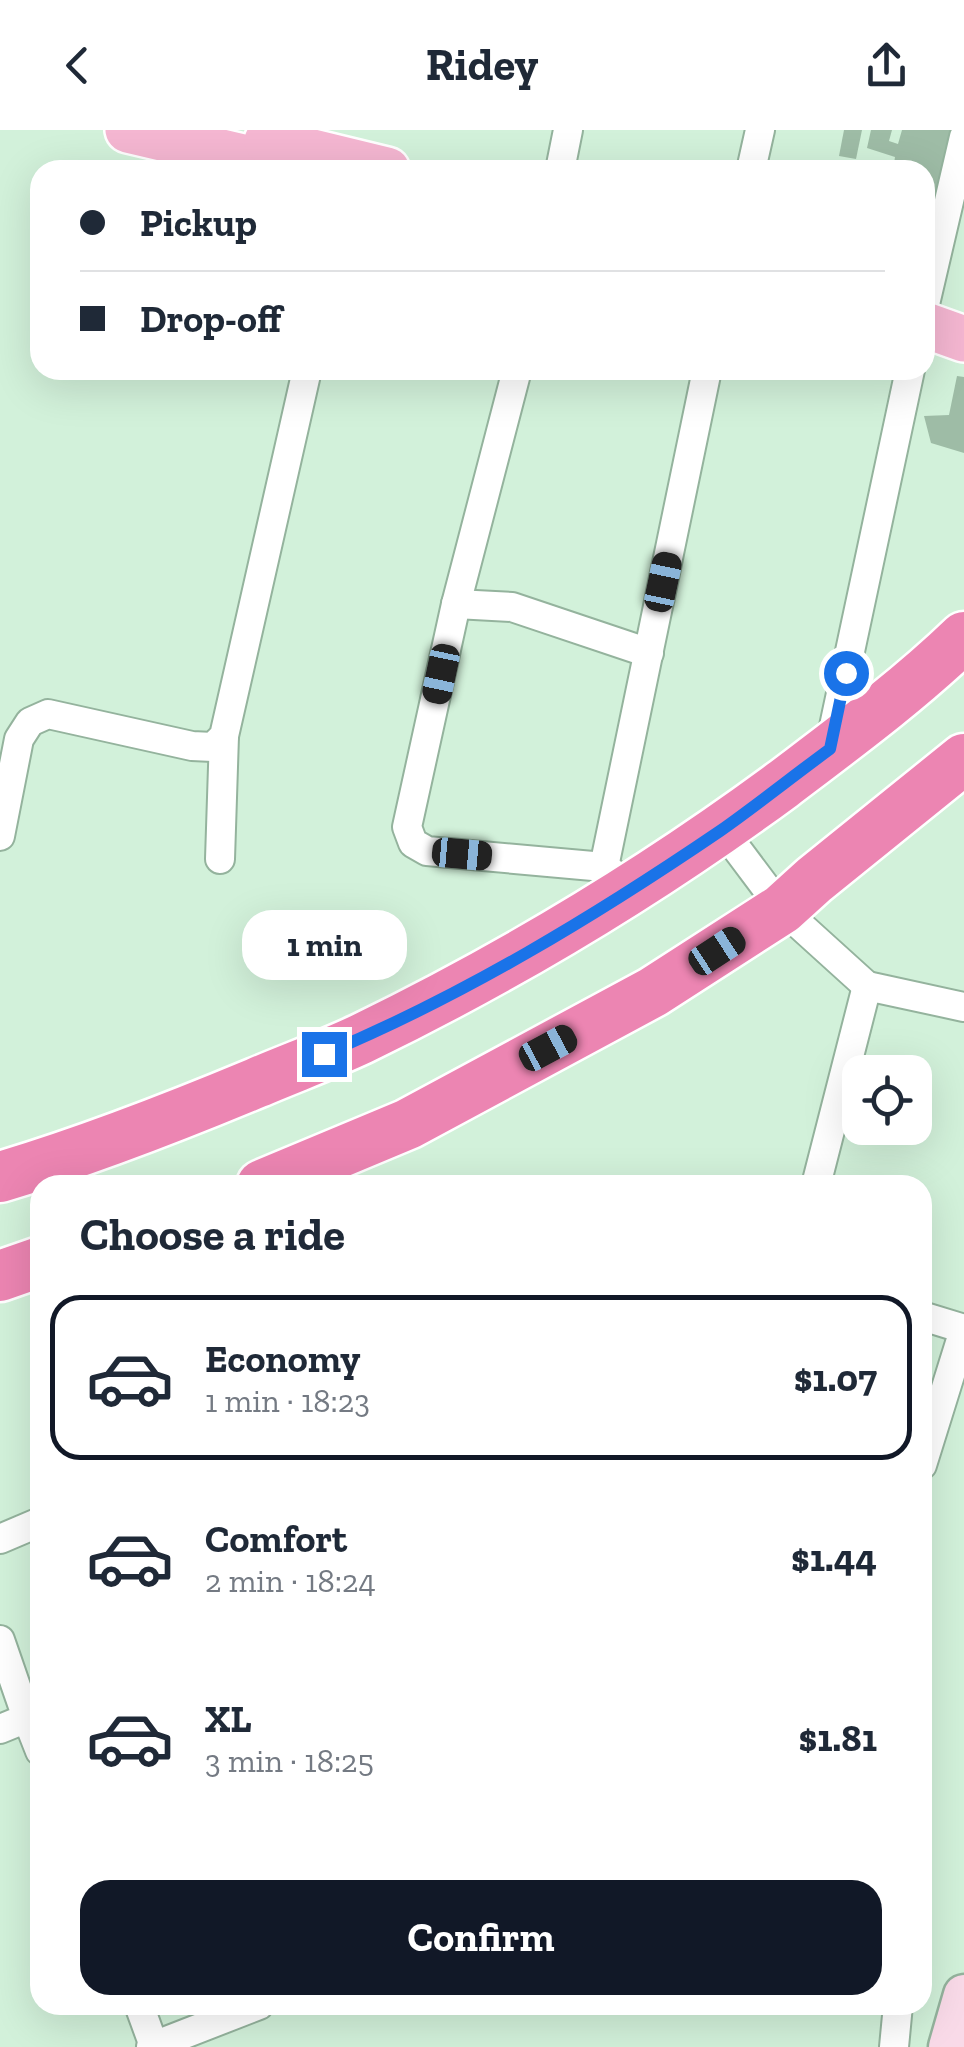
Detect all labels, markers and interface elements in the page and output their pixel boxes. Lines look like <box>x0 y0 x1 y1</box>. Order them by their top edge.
icon: back <box>50 38 105 93</box>
text: Ridey <box>426 38 538 92</box>
icon: share <box>859 38 914 93</box>
text: Pickup <box>140 200 257 246</box>
text: Drop-off <box>140 296 281 342</box>
car <box>642 550 684 614</box>
car <box>420 642 462 706</box>
route start <box>824 651 869 696</box>
car <box>431 836 493 872</box>
callout: 1 min <box>242 909 406 979</box>
car <box>684 922 750 980</box>
text: 1 min <box>287 926 362 964</box>
car <box>514 1021 582 1075</box>
route end <box>302 1032 347 1077</box>
map controls <box>842 1055 932 1145</box>
button: locate <box>842 1055 932 1145</box>
text: Choose a ride <box>80 1208 345 1262</box>
icon: car <box>85 1333 175 1423</box>
text: Economy <box>205 1336 360 1382</box>
text: $1.07 <box>794 1355 877 1401</box>
text: 1 min · 18:23 <box>205 1382 370 1420</box>
icon: car <box>85 1513 175 1603</box>
text: Comfort <box>205 1516 347 1562</box>
text: $1.44 <box>791 1535 877 1581</box>
text: 2 min · 18:24 <box>205 1562 376 1600</box>
icon: car <box>85 1693 175 1783</box>
text: XL <box>205 1696 252 1742</box>
text: $1.81 <box>798 1715 877 1761</box>
text: 3 min · 18:25 <box>205 1742 374 1780</box>
button: Confirm <box>80 1880 882 1995</box>

